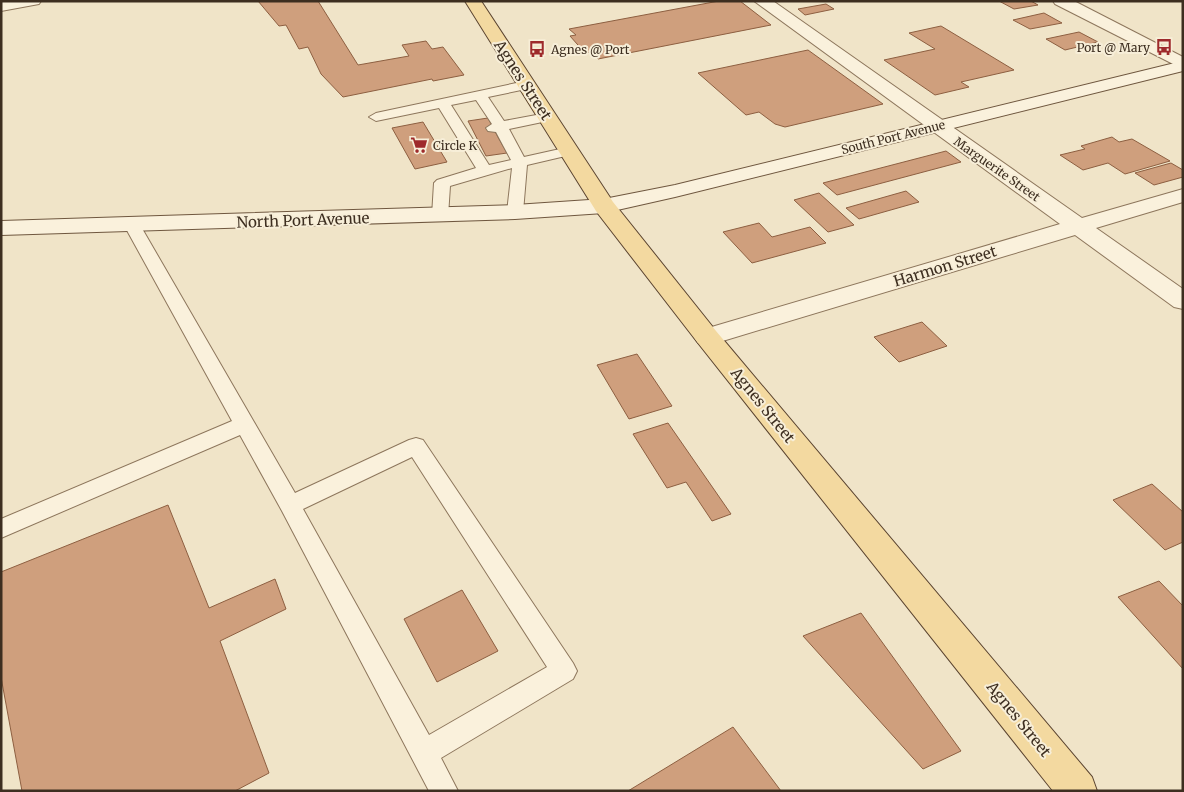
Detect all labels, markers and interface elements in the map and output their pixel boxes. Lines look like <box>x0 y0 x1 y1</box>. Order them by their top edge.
street label: Agnes Street <box>490 36 556 124</box>
bus stop icon: Port @ Mary <box>1154 37 1174 57</box>
bus stop icon: Agnes @ Port <box>527 39 547 59</box>
place label: Port @ Mary <box>1077 40 1150 55</box>
place label: Agnes @ Port <box>550 42 630 57</box>
street label: South Port Avenue <box>839 117 947 157</box>
street label: Marguerite Street <box>951 134 1043 204</box>
supermarket icon: Circle K <box>409 135 429 155</box>
place label: Circle K <box>433 138 477 153</box>
street label: North Port Avenue <box>236 208 370 232</box>
street label: Harmon Street <box>891 241 999 291</box>
street label: Agnes Street <box>726 363 799 447</box>
street label: Agnes Street <box>982 677 1055 761</box>

